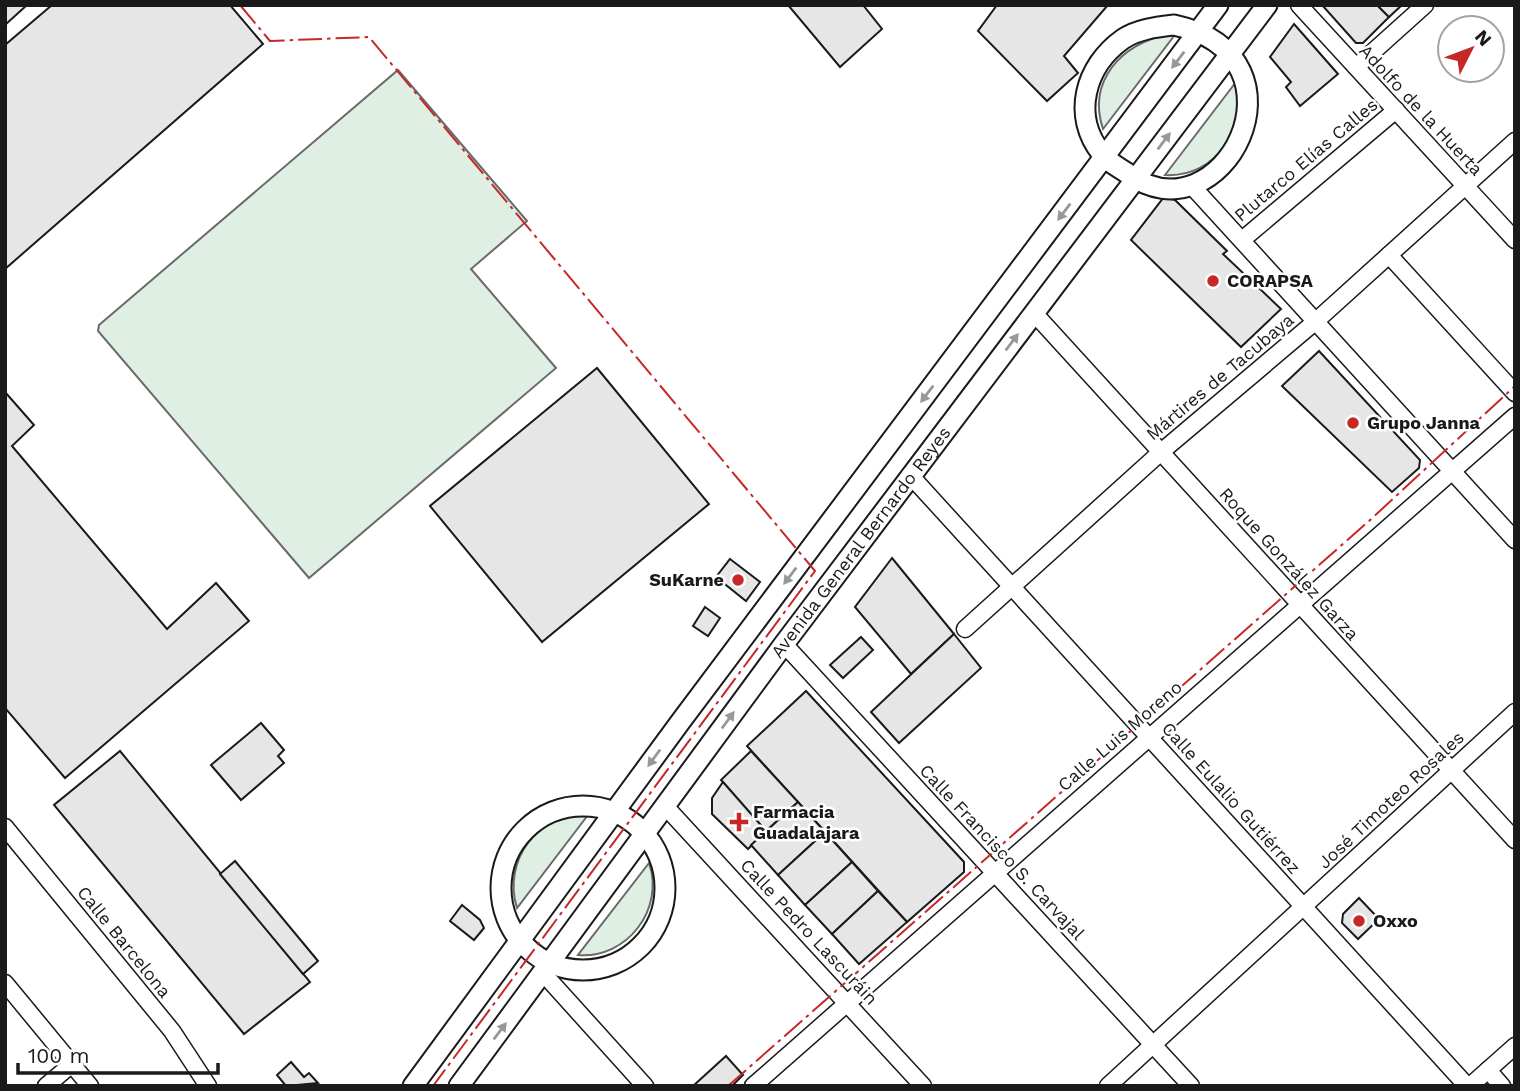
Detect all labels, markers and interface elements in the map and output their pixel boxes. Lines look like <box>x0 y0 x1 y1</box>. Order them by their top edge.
north arrow <box>1436 14 1506 84</box>
text: N <box>1470 25 1497 51</box>
street label: Adolfo de la Huerta <box>1355 40 1487 179</box>
one-way arrow <box>1171 51 1185 69</box>
street label: Plutarco Elías Calles <box>1230 94 1382 226</box>
one-way arrow <box>1157 132 1171 150</box>
one-way arrow <box>1057 203 1071 221</box>
place label: CORAPSA <box>1227 270 1314 291</box>
marker: CORAPSA <box>1205 273 1221 289</box>
street label: Mártires de Tacubaya <box>1142 309 1298 444</box>
one-way arrow <box>1005 333 1019 351</box>
one-way arrow <box>921 385 935 403</box>
place label: Grupo Janna <box>1367 412 1481 433</box>
marker: Grupo Janna <box>1345 415 1361 431</box>
street label: Avenida General Bernardo Reyes <box>766 422 955 662</box>
street label: Roque González Garza <box>1215 483 1363 644</box>
one-way arrow <box>783 566 798 584</box>
place label: SuKarne <box>649 569 724 590</box>
marker: SuKarne <box>730 572 746 588</box>
street label: Calle Luis Moreno <box>1053 676 1186 795</box>
one-way arrow <box>721 710 735 729</box>
street label: Calle Eulalio Gutiérrez <box>1158 718 1305 878</box>
street label: José Timoteo Rosales <box>1313 727 1468 873</box>
one-way arrow <box>647 749 661 767</box>
street label: Calle Francisco S. Carvajal <box>915 760 1090 944</box>
place label: Farmacia Guadalajara <box>753 801 860 843</box>
marker: Farmacia Guadalajara <box>731 814 747 830</box>
street label: Calle Pedro Lascuráin <box>736 855 882 1009</box>
street label: Calle Barcelona <box>73 882 176 1002</box>
place label: Oxxo <box>1373 910 1418 931</box>
marker: Oxxo <box>1351 913 1367 929</box>
one-way arrow <box>493 1022 507 1040</box>
scale bar <box>18 1032 217 1076</box>
text: 100 m <box>28 1043 90 1068</box>

